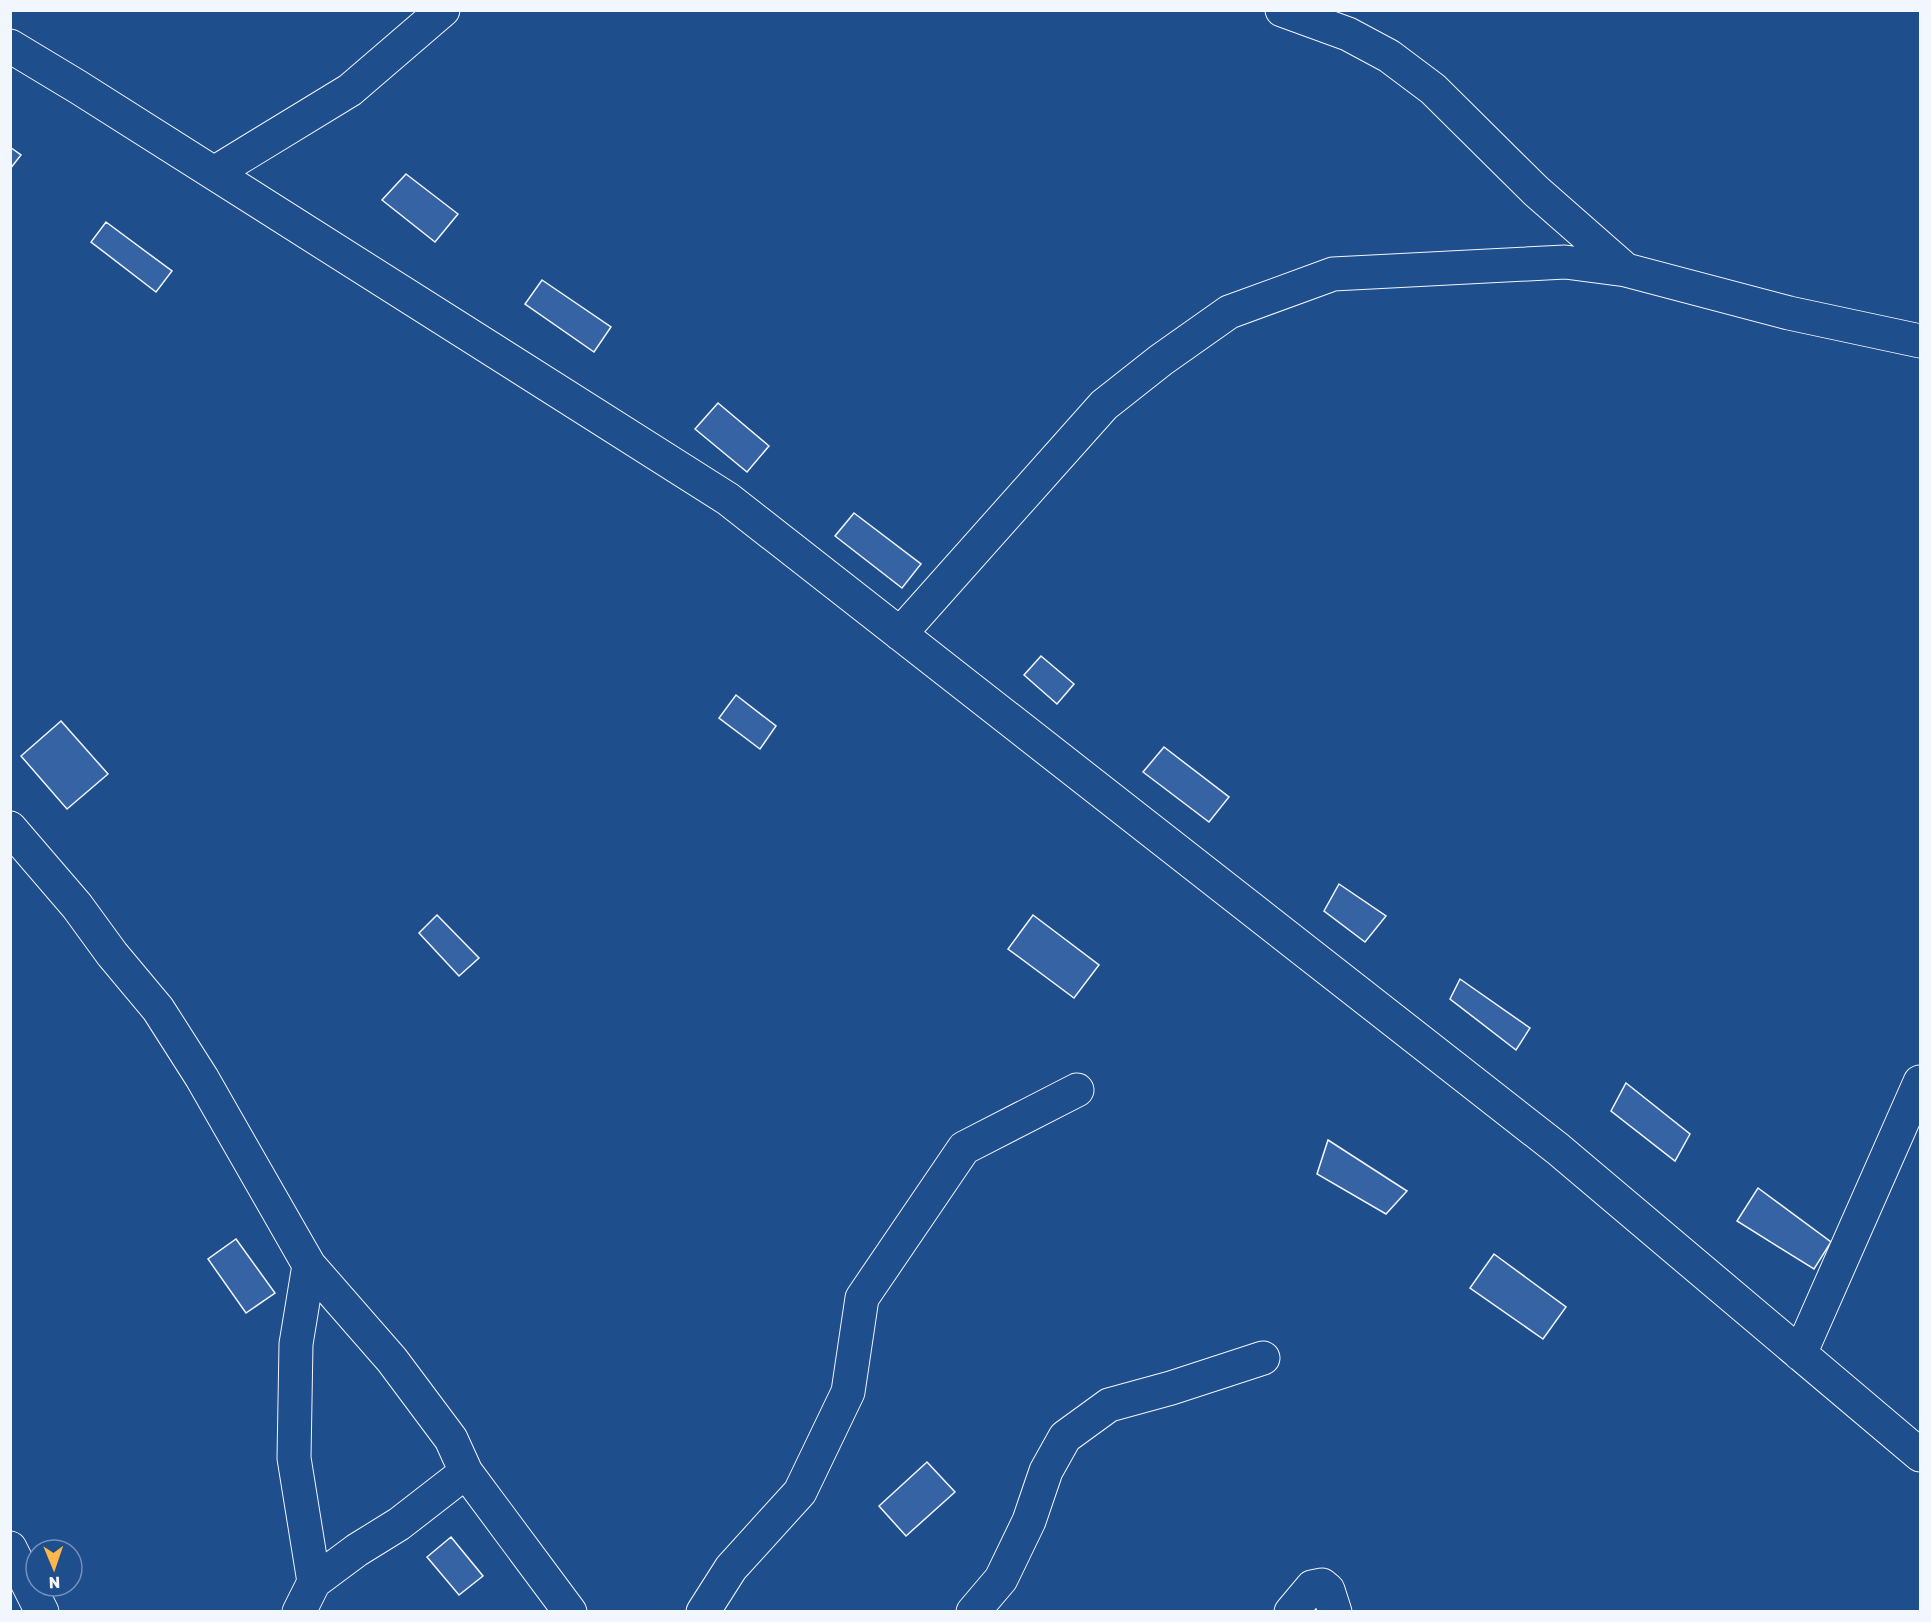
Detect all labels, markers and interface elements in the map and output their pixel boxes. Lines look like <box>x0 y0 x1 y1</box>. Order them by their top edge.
north arrow <box>24 1538 84 1598</box>
text: N <box>48 1573 61 1592</box>

